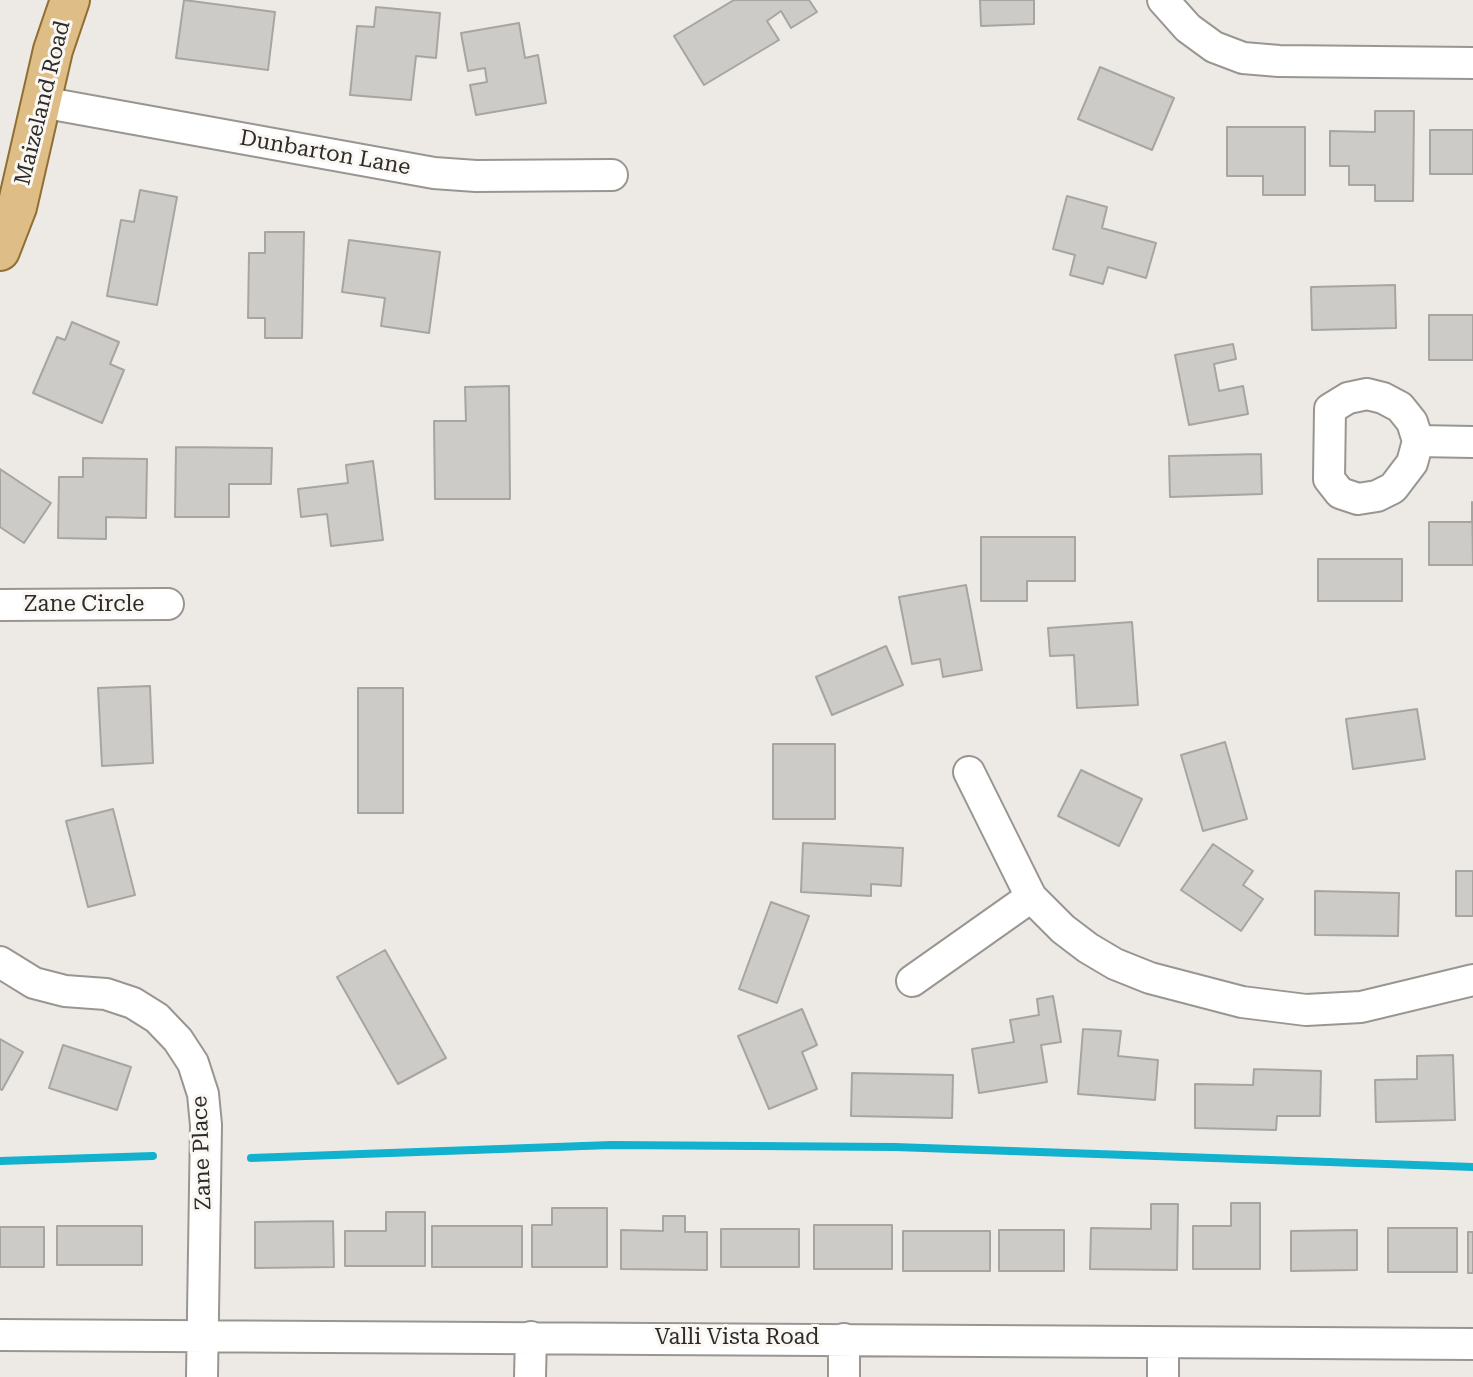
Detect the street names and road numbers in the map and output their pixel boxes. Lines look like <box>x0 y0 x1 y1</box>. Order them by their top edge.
street label: Maizeland Road <box>10 18 76 188</box>
street label: Dunbarton Lane <box>237 125 413 181</box>
street label: Zane Circle <box>24 592 144 618</box>
street label: Zane Place <box>187 1095 217 1211</box>
street label: Valli Vista Road <box>655 1325 819 1351</box>

